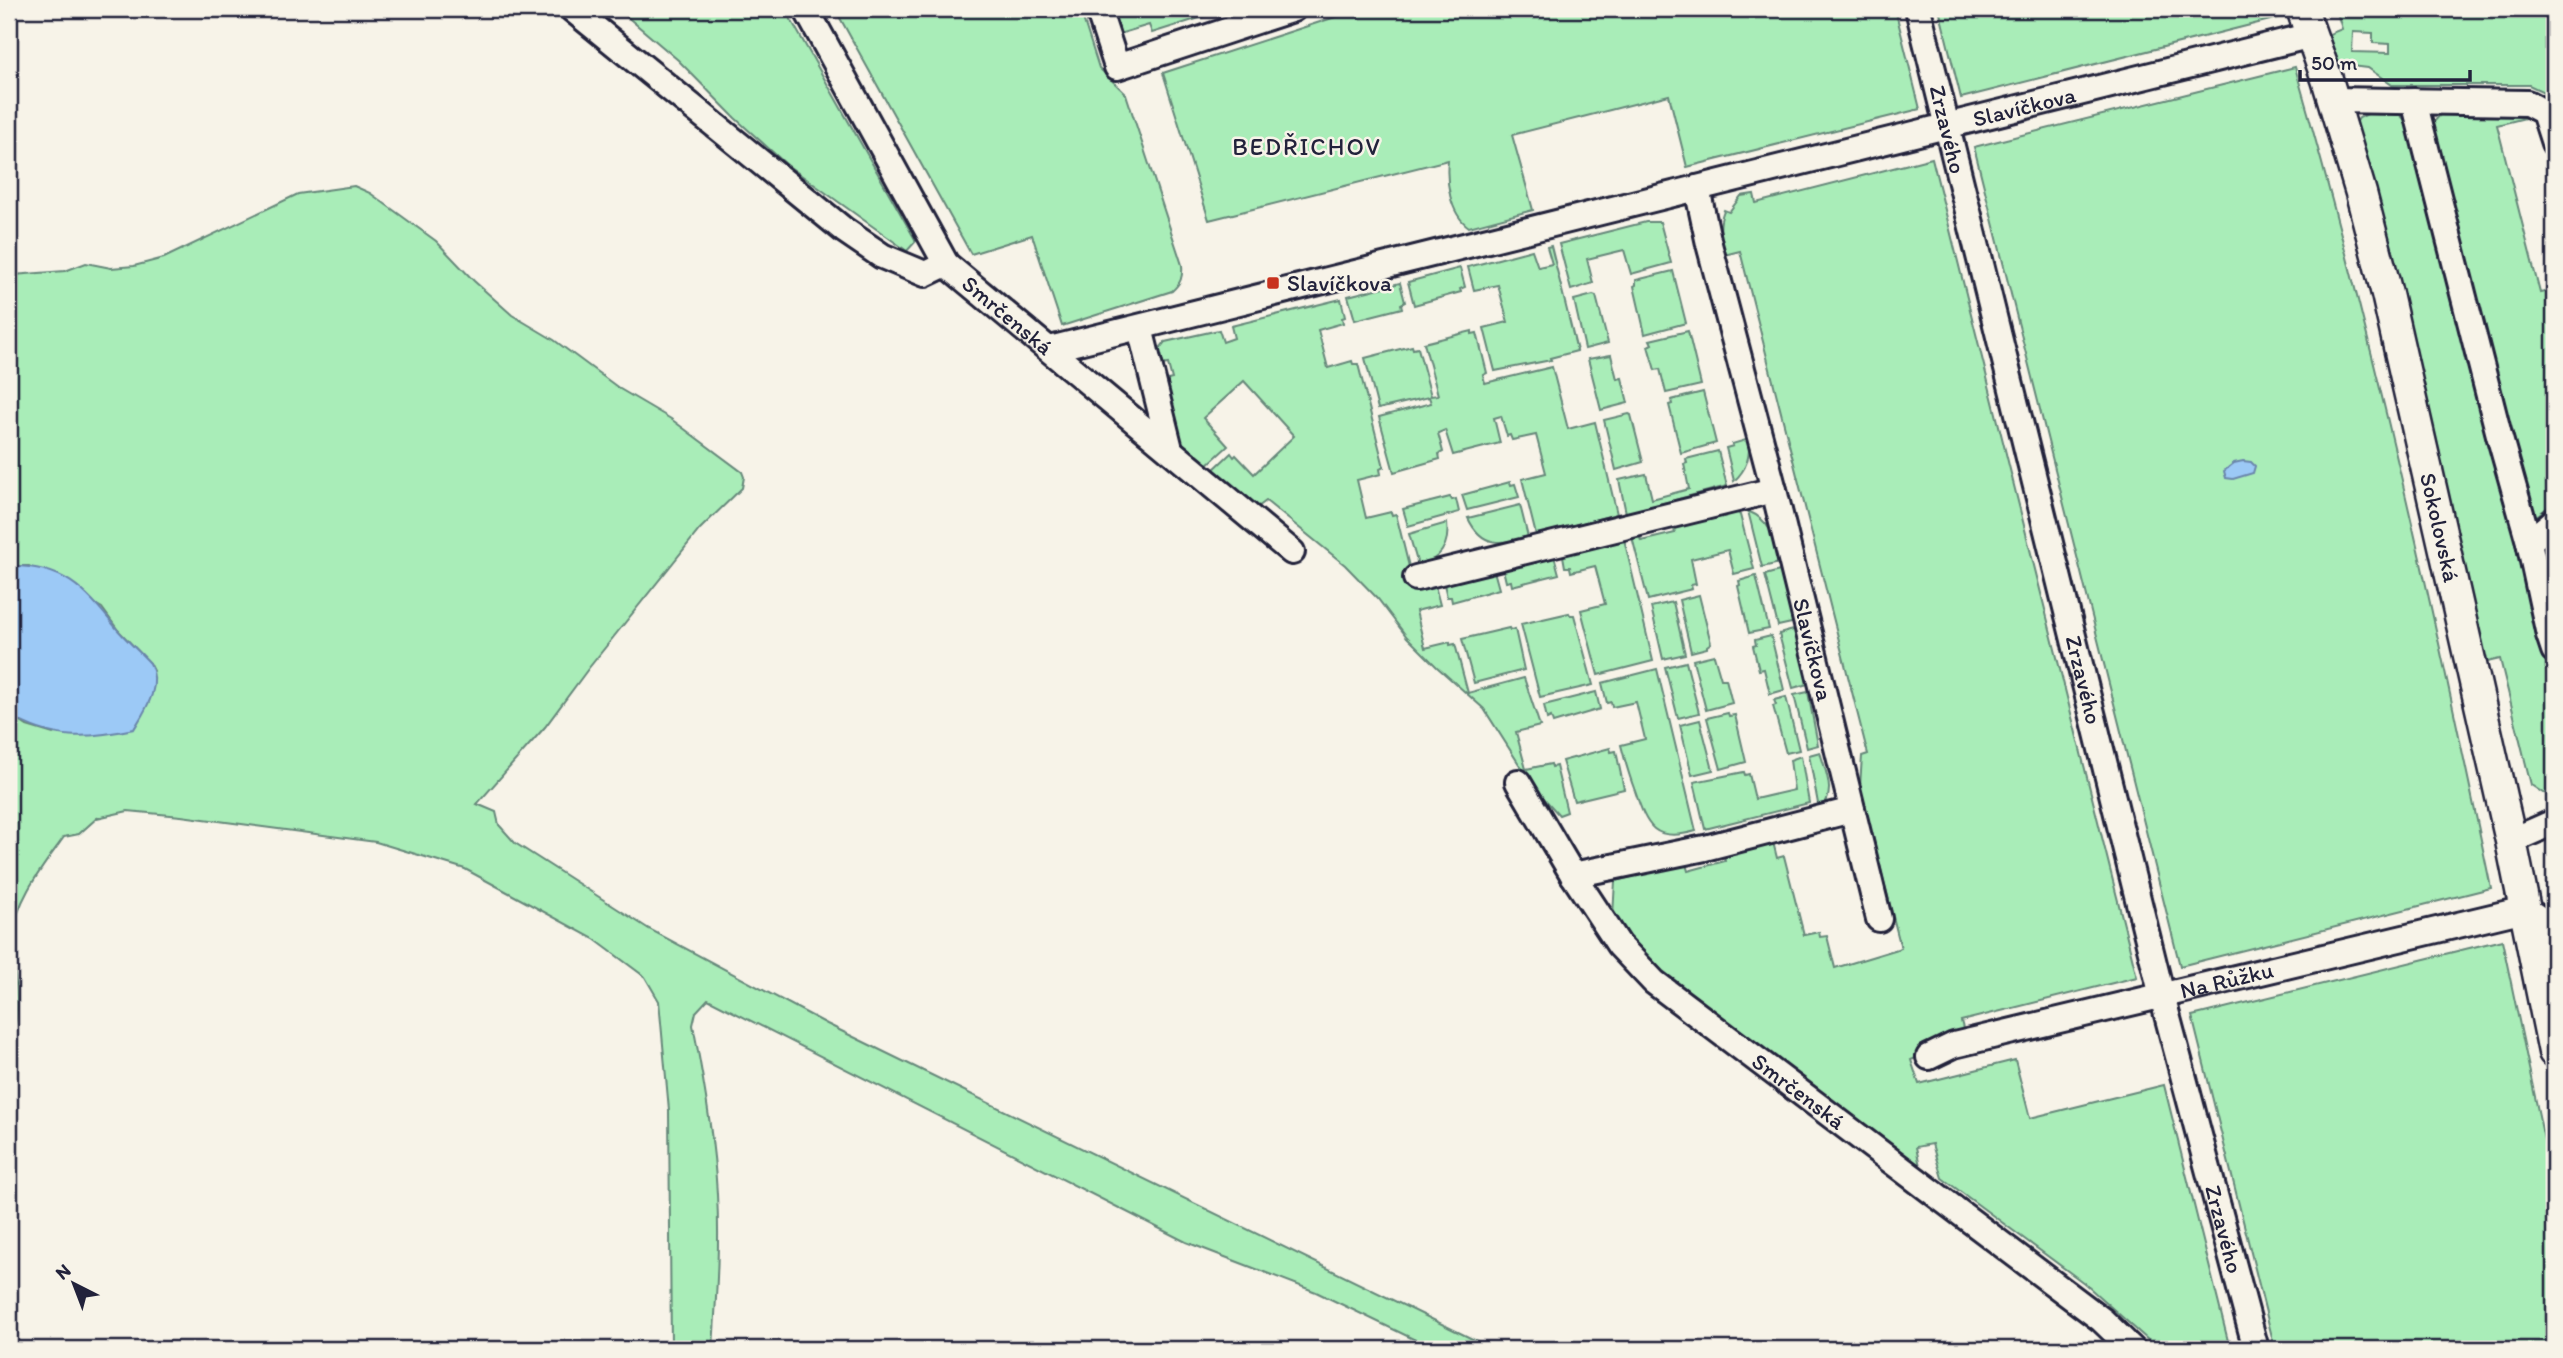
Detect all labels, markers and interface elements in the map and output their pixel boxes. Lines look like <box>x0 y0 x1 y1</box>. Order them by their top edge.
scale bar <box>2300 38 2470 82</box>
text: 50 m <box>2311 50 2358 75</box>
street label: Slavíčkova <box>1970 80 2079 133</box>
street label: Zrzavého <box>1923 82 1972 177</box>
district label: BEDŘICHOV <box>1232 132 1382 161</box>
street label: Smrčenská <box>956 269 1059 361</box>
place label: Slavíčkova <box>1287 269 1392 297</box>
marker: Slavíčkova <box>1265 275 1281 291</box>
street label: Sokolovská <box>2414 470 2466 585</box>
street label: Slavíčkova <box>1787 595 1839 704</box>
street label: Zrzavého <box>2059 633 2108 727</box>
street label: Na Růžku <box>2177 955 2276 1005</box>
street label: Smrčenská <box>1746 1047 1851 1135</box>
street label: Zrzavého <box>2199 1182 2249 1276</box>
north arrow <box>38 1250 108 1320</box>
text: N <box>50 1259 75 1285</box>

